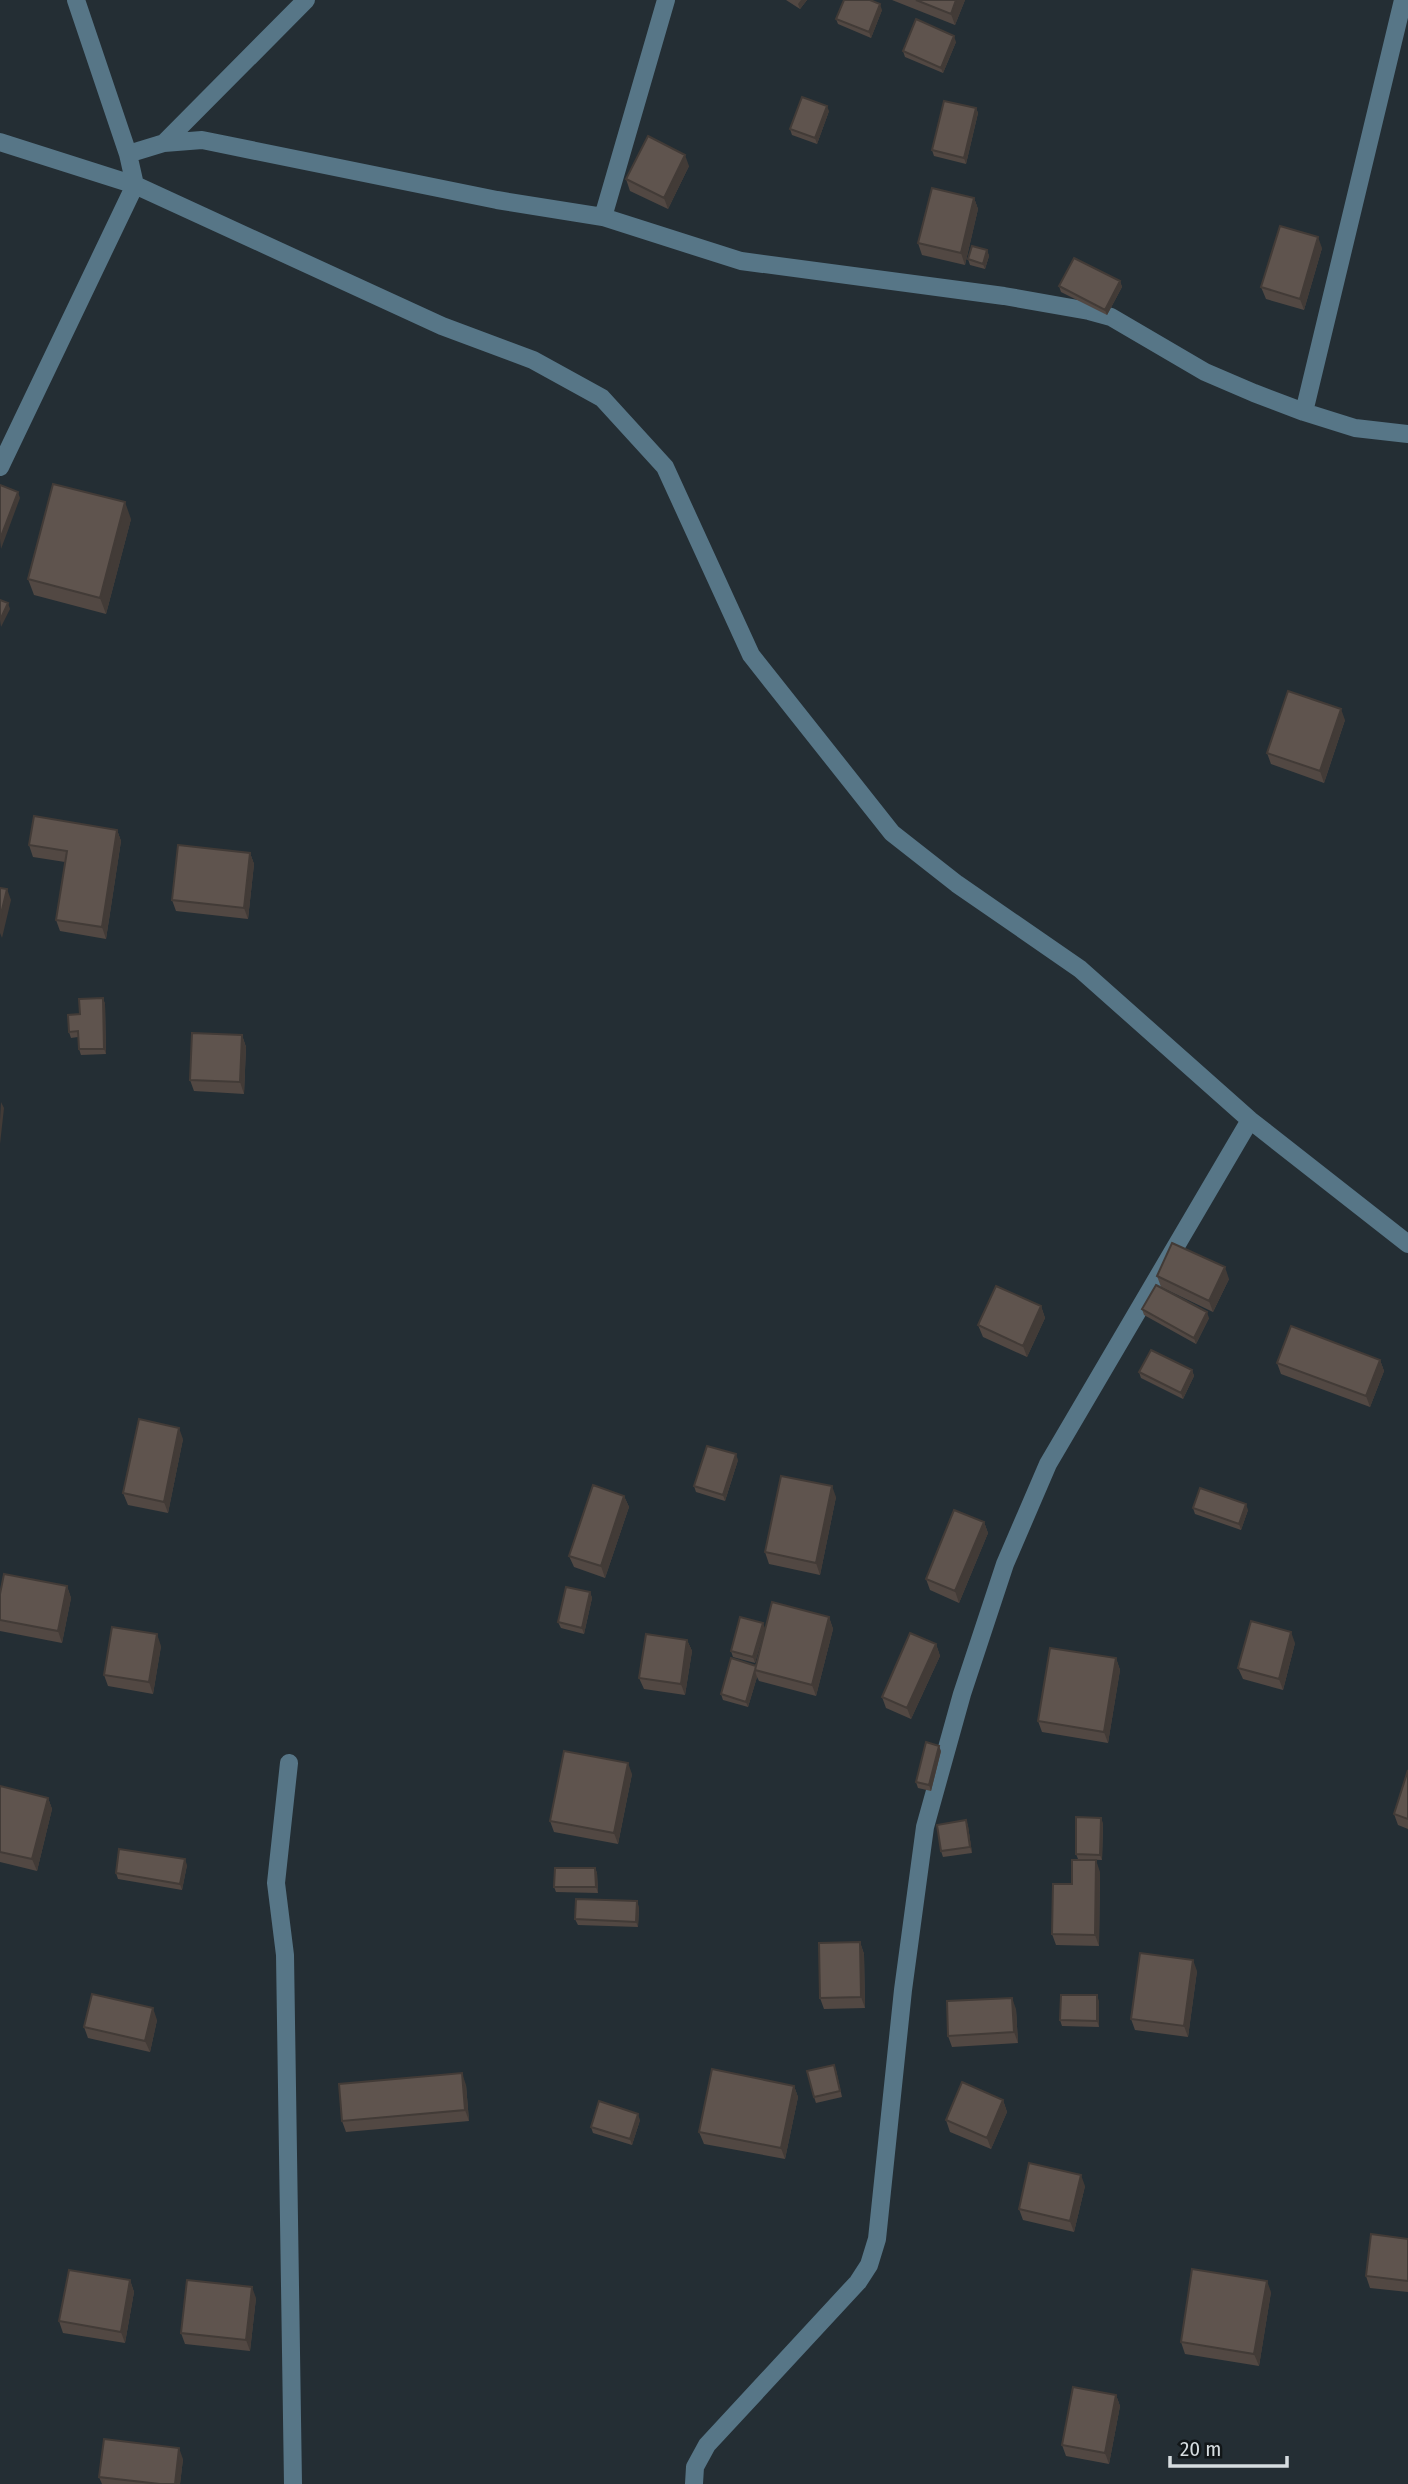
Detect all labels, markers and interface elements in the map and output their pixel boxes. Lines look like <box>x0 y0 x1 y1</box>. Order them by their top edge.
scale bar <box>1170 2424 1287 2468</box>
text: 20 m <box>1180 2436 1221 2462</box>

